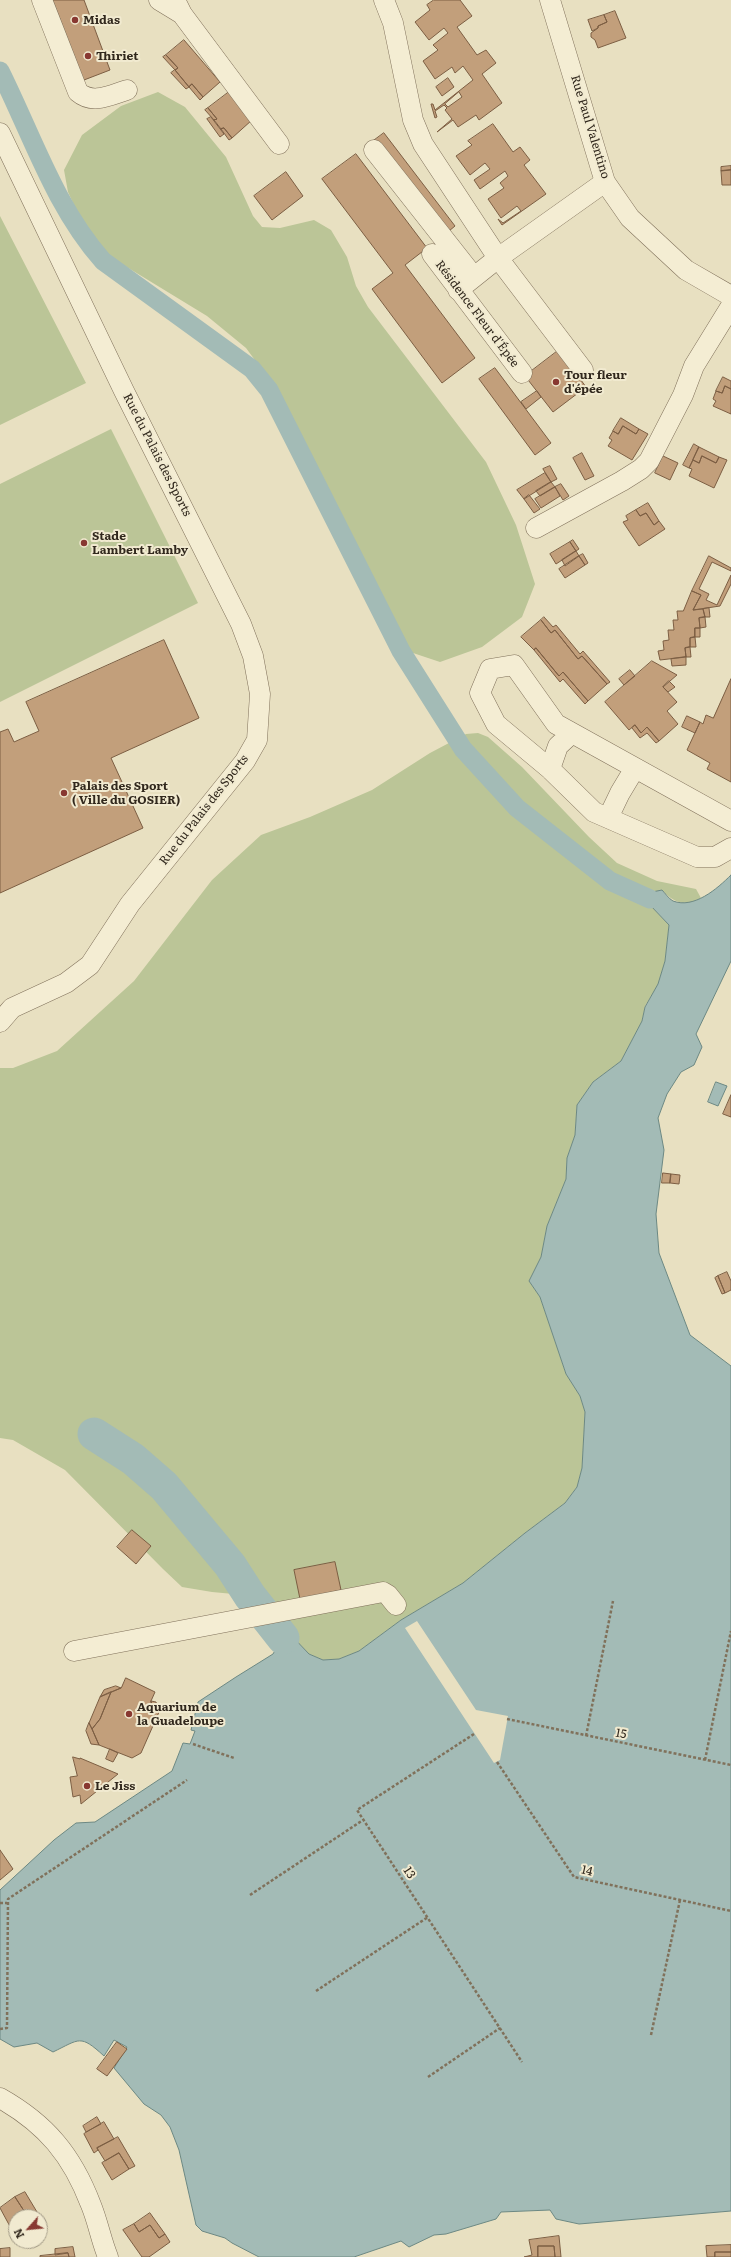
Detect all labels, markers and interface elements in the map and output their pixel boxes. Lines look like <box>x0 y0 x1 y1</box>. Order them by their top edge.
place label: Midas <box>83 13 120 27</box>
marker: Midas <box>70 15 80 25</box>
place label: Thiriet <box>96 49 138 63</box>
marker: Thiriet <box>83 51 93 61</box>
street label: Rue Paul Valentino <box>567 73 613 181</box>
street label: Résidence Fleur d'Épée <box>432 258 522 370</box>
place label: Tour fleur d'épée <box>564 368 627 396</box>
marker: Tour fleur d'épée <box>551 377 561 387</box>
street label: Rue du Palais des Sports <box>120 391 194 519</box>
place label: Stade Lambert Lamby <box>92 529 188 557</box>
marker: Stade Lambert Lamby <box>79 538 89 548</box>
street label: Rue du Palais des Sports <box>157 752 251 868</box>
place label: Palais des Sport ( Ville du GOSIER) <box>72 779 180 807</box>
marker: Palais des Sport ( Ville du GOSIER) <box>59 788 69 798</box>
place label: Aquarium de la Guadeloupe <box>137 1700 224 1728</box>
marker: Aquarium de la Guadeloupe <box>124 1709 134 1719</box>
street label: 15 <box>614 1726 628 1742</box>
place label: Le Jiss <box>95 1779 135 1793</box>
marker: Le Jiss <box>82 1781 92 1791</box>
street label: 14 <box>580 1863 594 1879</box>
street label: 13 <box>400 1864 418 1882</box>
north arrow <box>8 2209 48 2249</box>
text: N <box>9 2226 27 2242</box>

